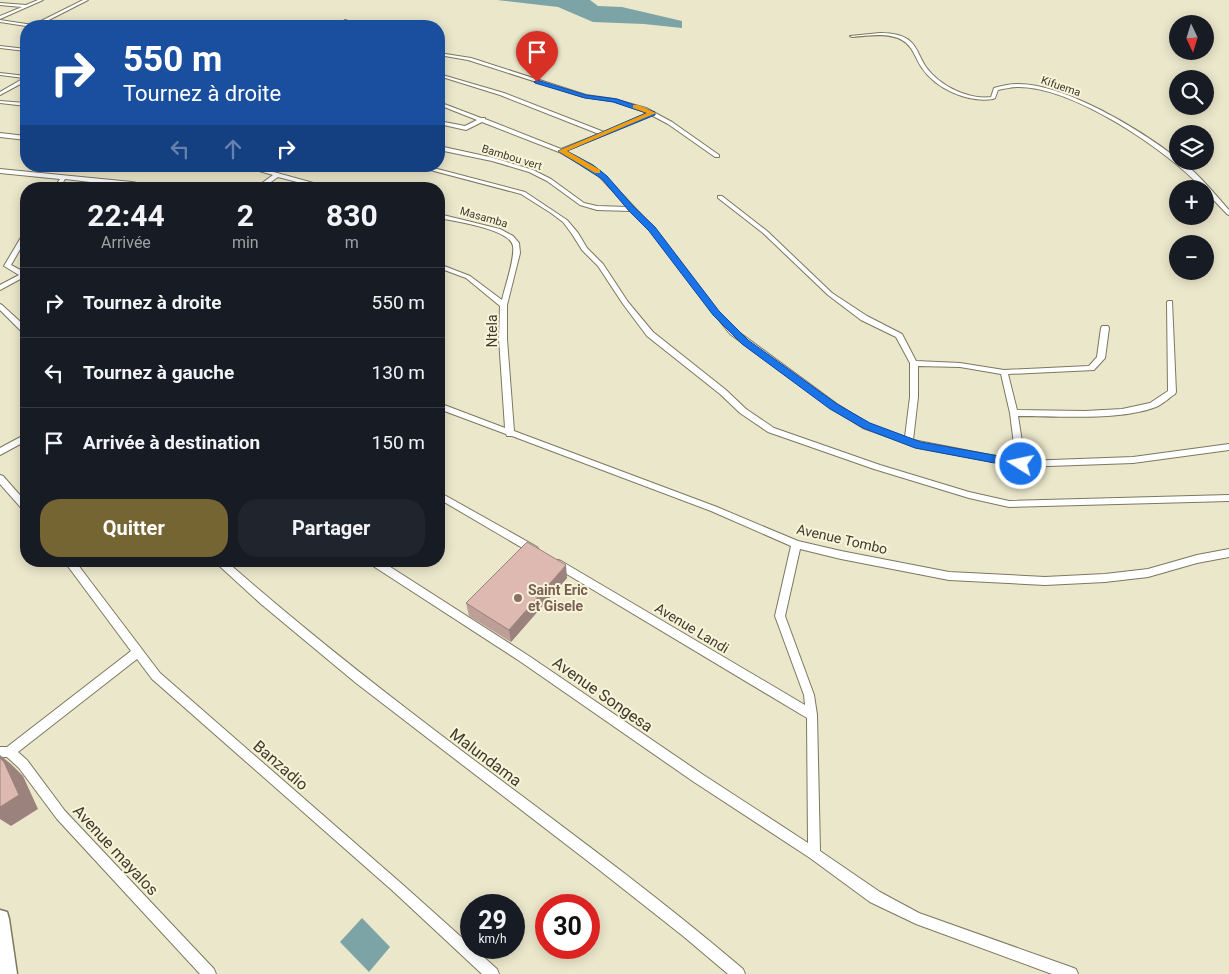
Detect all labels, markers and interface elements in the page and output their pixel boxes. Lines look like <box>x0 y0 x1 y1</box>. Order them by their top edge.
north arrow <box>1169 15 1214 60</box>
map controls <box>1169 15 1214 280</box>
pin <box>516 31 558 82</box>
icon: arrive <box>523 38 551 66</box>
text: 550 m <box>123 39 222 80</box>
icon: right <box>40 40 105 105</box>
button: search <box>1169 70 1214 115</box>
street label: Kifuema <box>1039 74 1082 99</box>
text: Tournez à droite <box>123 81 281 106</box>
button: layers <box>1169 125 1214 170</box>
icon: left <box>166 135 194 163</box>
icon: ahead <box>219 135 247 163</box>
icon: right <box>272 135 300 163</box>
street label: Bambou vert <box>480 142 544 173</box>
button: + <box>1169 180 1214 225</box>
text: 22:44 <box>87 198 165 233</box>
text: 2 <box>237 198 254 233</box>
text: 830 <box>326 198 378 233</box>
street label: Masamba <box>458 204 509 230</box>
text: Arrivée <box>101 233 151 252</box>
text: min <box>232 233 259 252</box>
text: m <box>345 233 359 252</box>
button: − <box>1169 235 1214 280</box>
icon: right <box>40 289 68 317</box>
text: Tournez à droite <box>83 291 222 314</box>
text: 550 m <box>372 291 425 314</box>
street label: Ntela <box>484 314 500 348</box>
icon: left <box>40 359 68 387</box>
text: Tournez à gauche <box>83 361 234 384</box>
text: 130 m <box>372 361 425 384</box>
icon: arrive <box>40 429 68 457</box>
text: Arrivée à destination <box>83 431 260 454</box>
text: 150 m <box>372 431 425 454</box>
position arrow <box>994 437 1046 489</box>
button: Quitter <box>40 499 228 557</box>
button: Partager <box>238 499 425 557</box>
street label: Avenue Tombo <box>795 521 889 557</box>
place label: Saint Eric et Gisele <box>528 582 588 614</box>
marker: Saint Eric et Gisele <box>512 592 524 604</box>
street label: Avenue Landi <box>652 600 732 656</box>
street label: Avenue Songesa <box>549 653 657 736</box>
street label: Malundama <box>446 724 525 790</box>
street label: Banzadio <box>249 736 312 794</box>
street label: Avenue mayalos <box>69 801 162 899</box>
speed limit sign: 30 <box>535 894 600 959</box>
text: 29 <box>478 906 507 935</box>
text: km/h <box>478 932 507 946</box>

